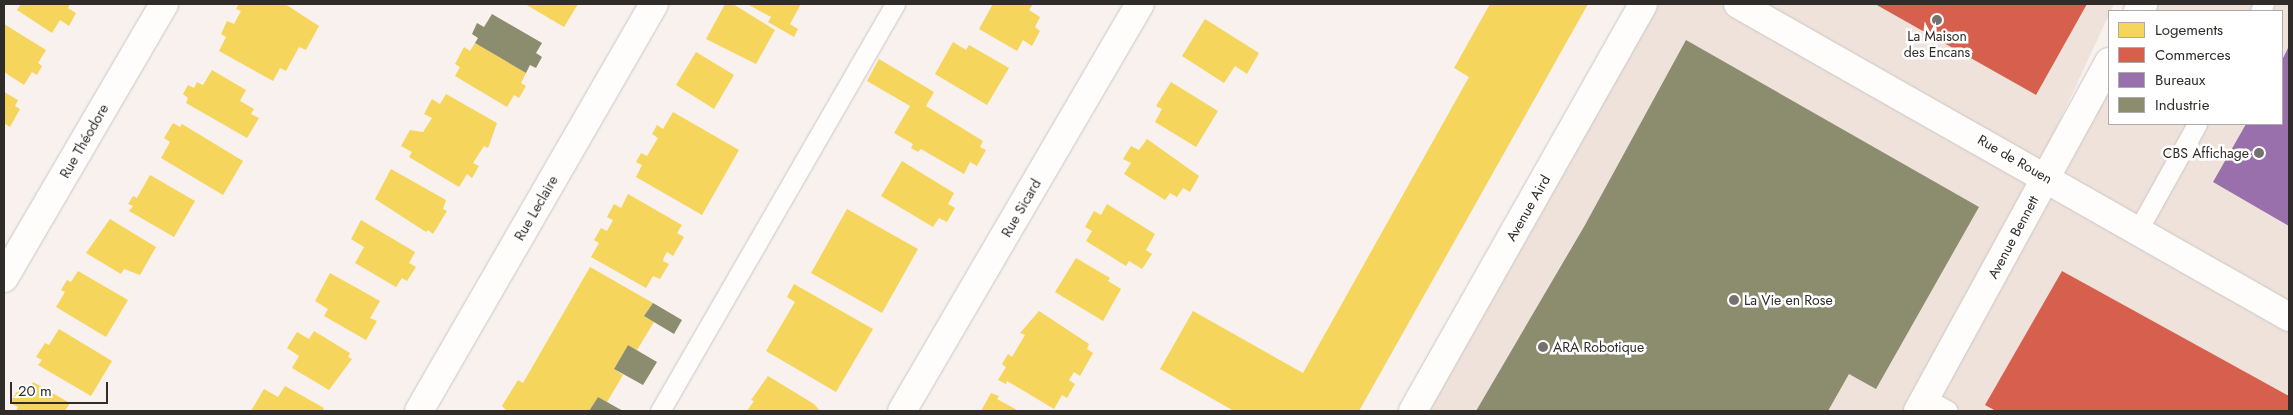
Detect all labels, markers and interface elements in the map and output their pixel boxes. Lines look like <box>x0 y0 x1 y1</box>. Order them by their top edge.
legend <box>2108 10 2283 125</box>
marker: La Maison des Encans <box>1931 14 1943 26</box>
text: Logements <box>2155 19 2223 41</box>
place label: La Maison des Encans <box>1904 28 1970 60</box>
text: Commerces <box>2155 44 2230 66</box>
text: Bureaux <box>2155 69 2205 91</box>
text: Industrie <box>2155 94 2209 116</box>
street label: Rue Théodore <box>56 101 112 181</box>
street label: Rue de Rouen <box>1975 131 2055 187</box>
place label: CBS Affichage <box>2163 145 2249 161</box>
marker: CBS Affichage <box>2253 147 2265 159</box>
street label: Avenue Aird <box>1502 172 1554 244</box>
street label: Rue Leclaire <box>511 173 561 243</box>
street label: Rue Sicard <box>998 176 1044 240</box>
street label: Avenue Bennett <box>1984 193 2042 281</box>
place label: La Vie en Rose <box>1744 292 1833 308</box>
marker: La Vie en Rose <box>1728 294 1740 306</box>
place label: ARA Robotique <box>1553 339 1644 355</box>
marker: ARA Robotique <box>1537 341 1549 353</box>
scale bar <box>12 372 110 404</box>
text: 20 m <box>18 380 52 402</box>

